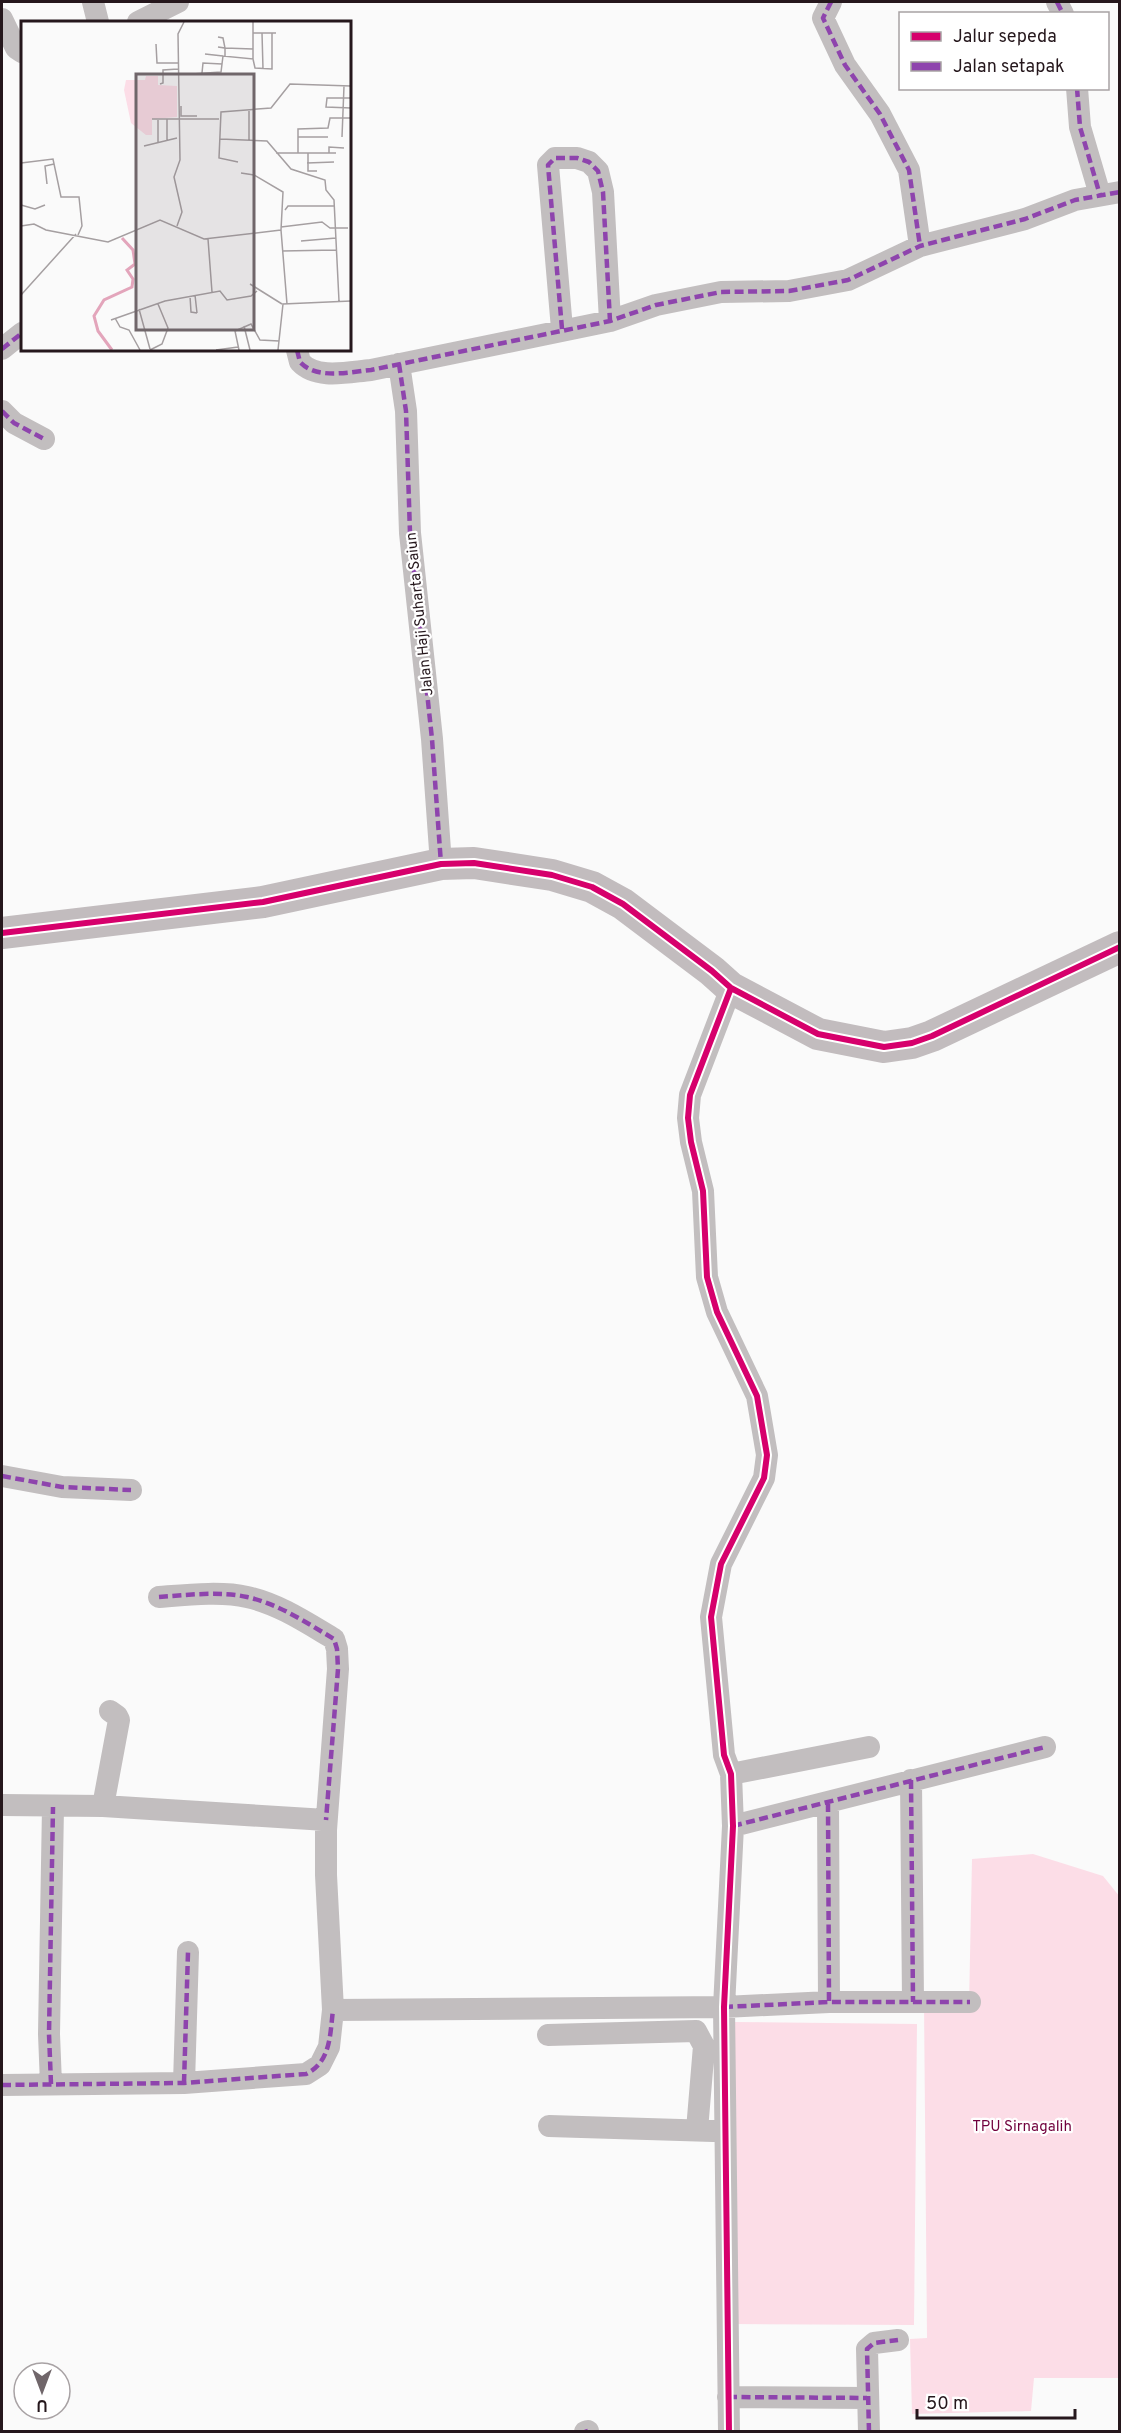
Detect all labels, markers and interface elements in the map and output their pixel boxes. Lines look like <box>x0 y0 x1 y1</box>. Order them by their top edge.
legend <box>899 12 1109 90</box>
inset map <box>21 21 351 351</box>
text: Jalur sepeda <box>953 26 1057 49</box>
text: Jalan setapak <box>953 56 1065 79</box>
street label: Jalan Haji Suharta Saiun <box>402 531 439 697</box>
park label: TPU Sirnagalih <box>972 2118 1072 2137</box>
north arrow <box>12 2361 72 2421</box>
scale bar <box>917 2382 1074 2420</box>
text: 50 m <box>926 2393 968 2416</box>
text: U <box>36 2394 48 2414</box>

